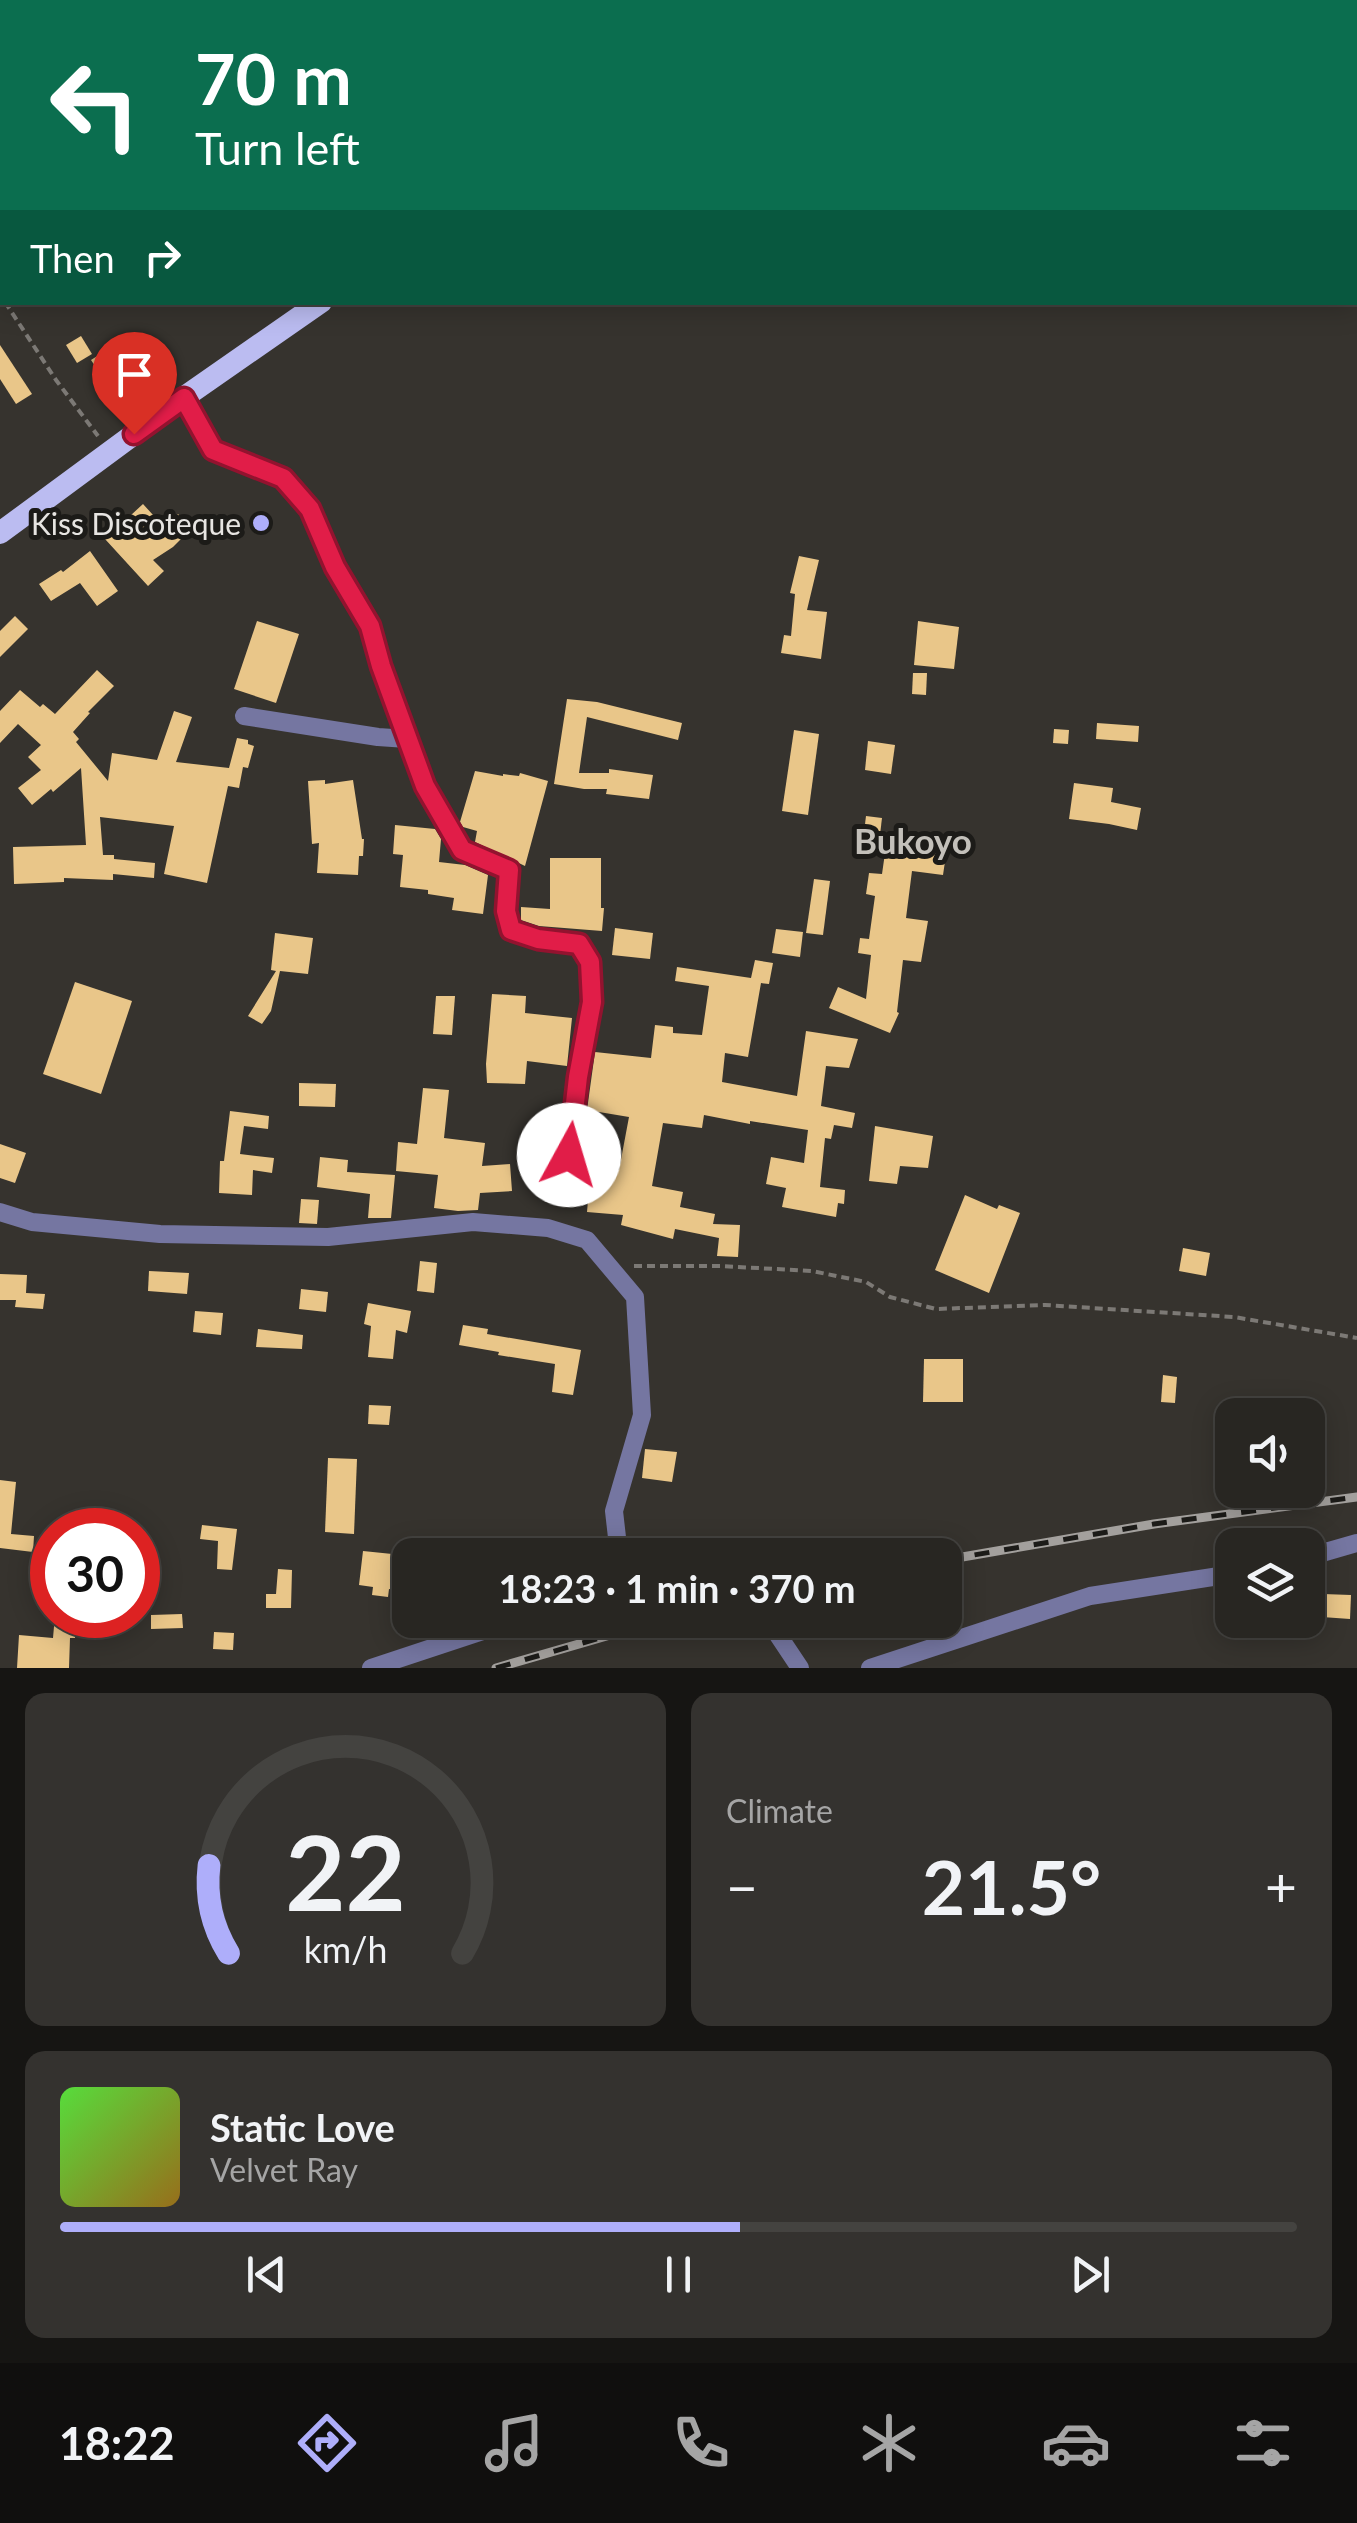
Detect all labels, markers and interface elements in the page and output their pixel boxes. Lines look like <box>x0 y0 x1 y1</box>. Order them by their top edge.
text: 70 m <box>195 36 352 120</box>
icon: left <box>30 40 160 170</box>
text: Turn left <box>195 121 360 175</box>
icon: right <box>135 230 190 285</box>
text: Then <box>30 235 115 281</box>
pin <box>92 332 177 435</box>
icon: arrive <box>107 347 162 402</box>
place label: Kiss Discoteque <box>31 505 241 541</box>
marker: Kiss Discoteque <box>250 512 272 534</box>
district label: Bukoyo <box>854 819 972 861</box>
position arrow <box>517 1103 621 1207</box>
map controls <box>1215 1398 1325 1638</box>
button: sound <box>1215 1398 1325 1508</box>
speed limit sign: 30 <box>30 1508 160 1638</box>
button: layers <box>1215 1528 1325 1638</box>
text: 18:23 · 1 min · 370 m <box>498 1565 856 1611</box>
text: Climate <box>726 1791 833 1830</box>
text: 22 <box>285 1808 406 1933</box>
text: 21.5° <box>922 1841 1101 1931</box>
text: − <box>726 1853 758 1919</box>
text: + <box>1265 1853 1297 1919</box>
text: km/h <box>304 1928 387 1971</box>
text: Static Love <box>210 2104 395 2150</box>
text: Velvet Ray <box>210 2150 358 2189</box>
icon: previous <box>239 2247 294 2302</box>
icon: pause <box>651 2247 706 2302</box>
icon: next <box>1063 2247 1118 2302</box>
icon: directions <box>292 2408 362 2478</box>
icon: music <box>479 2408 549 2478</box>
icon: phone <box>666 2408 736 2478</box>
icon: climate <box>854 2408 924 2478</box>
icon: car <box>1041 2408 1111 2478</box>
icon: filters <box>1228 2408 1298 2478</box>
text: 18:22 <box>59 2416 175 2470</box>

